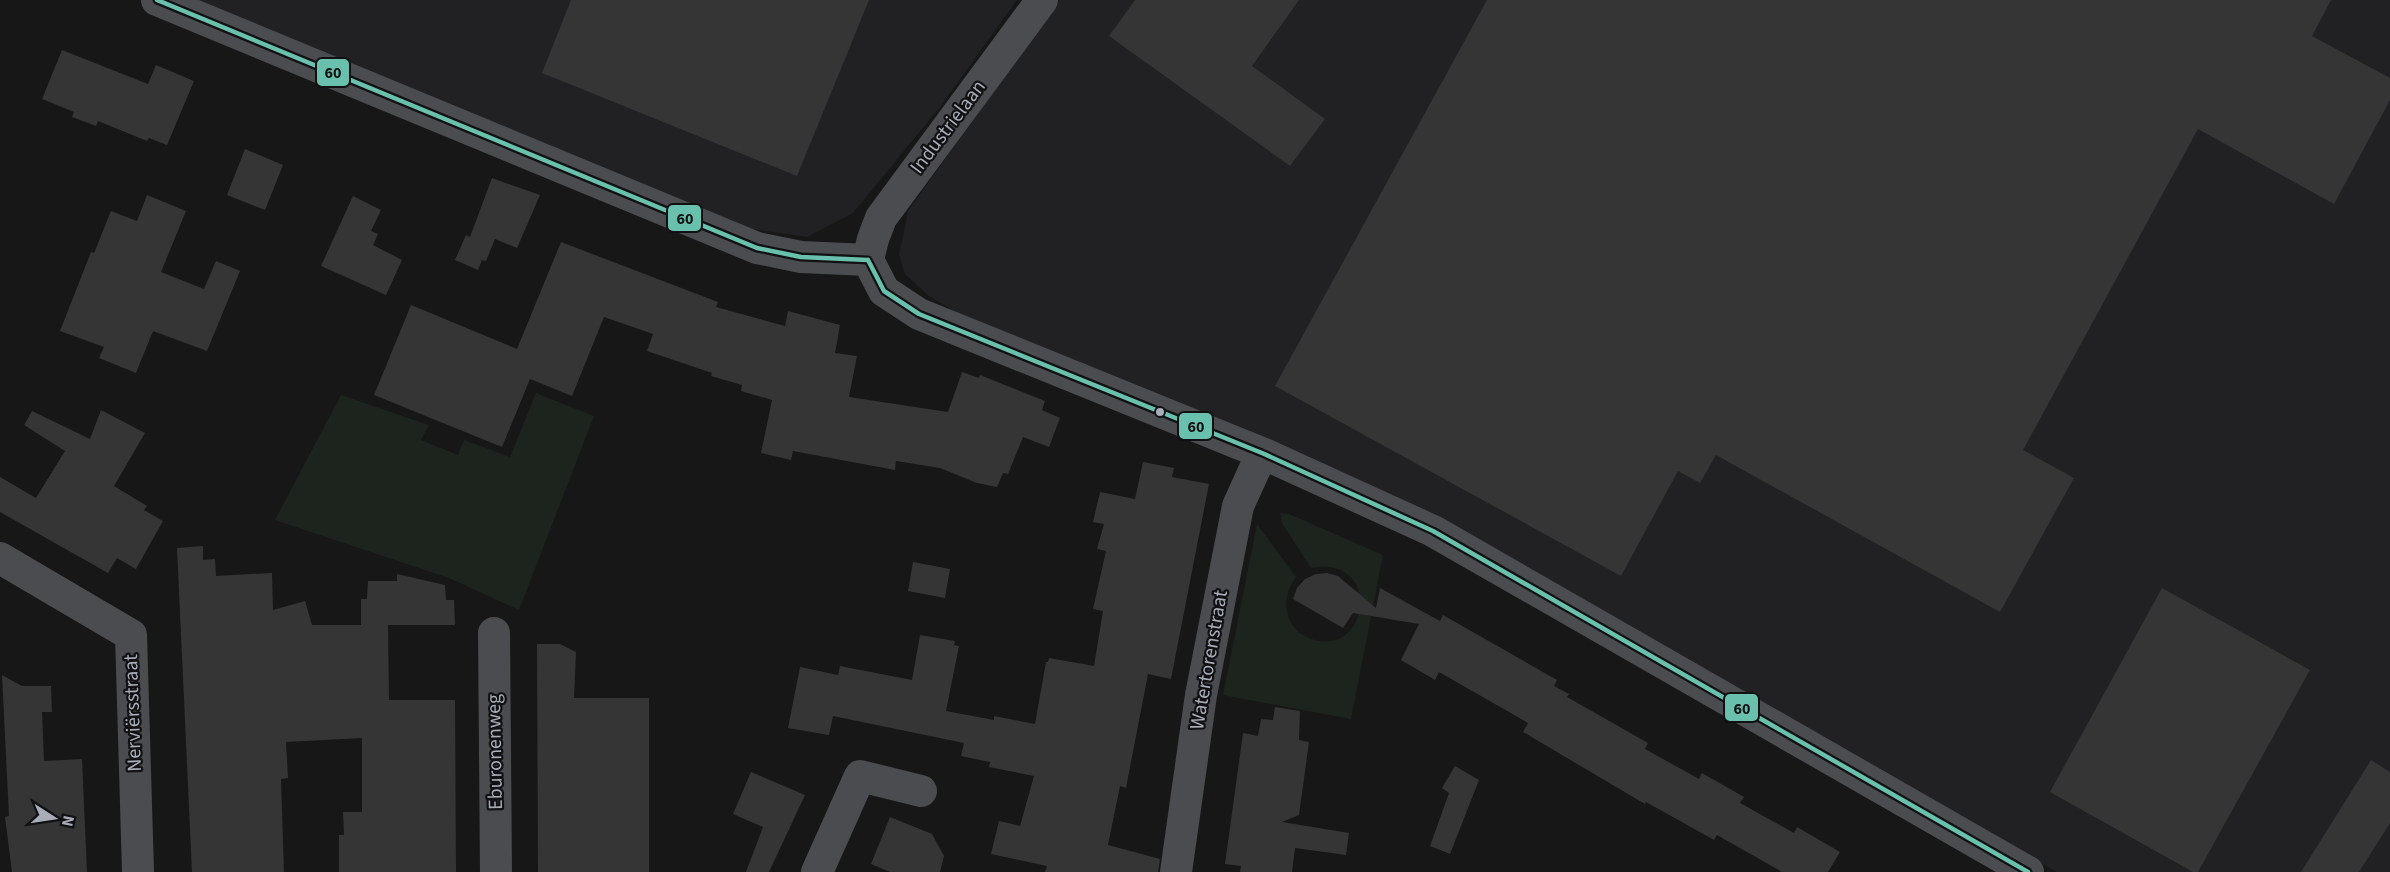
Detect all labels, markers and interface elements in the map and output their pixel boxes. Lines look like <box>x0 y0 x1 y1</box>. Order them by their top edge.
line badge: 60 <box>316 58 350 87</box>
text: 60 <box>325 62 341 84</box>
street label: Industrielaan <box>903 74 993 180</box>
line badge: 60 <box>667 204 702 232</box>
text: 60 <box>677 208 693 230</box>
unlabelled marker <box>1154 406 1166 418</box>
line badge: 60 <box>1178 412 1213 440</box>
text: 60 <box>1188 416 1204 438</box>
street label: Watertorenstraat <box>1183 588 1235 732</box>
street label: Nerviërsstraat <box>117 654 149 772</box>
line badge: 60 <box>1724 693 1759 722</box>
street label: Eburonenweg <box>480 694 510 810</box>
text: 60 <box>1734 698 1750 720</box>
north arrow <box>24 788 84 848</box>
text: N <box>56 813 80 828</box>

